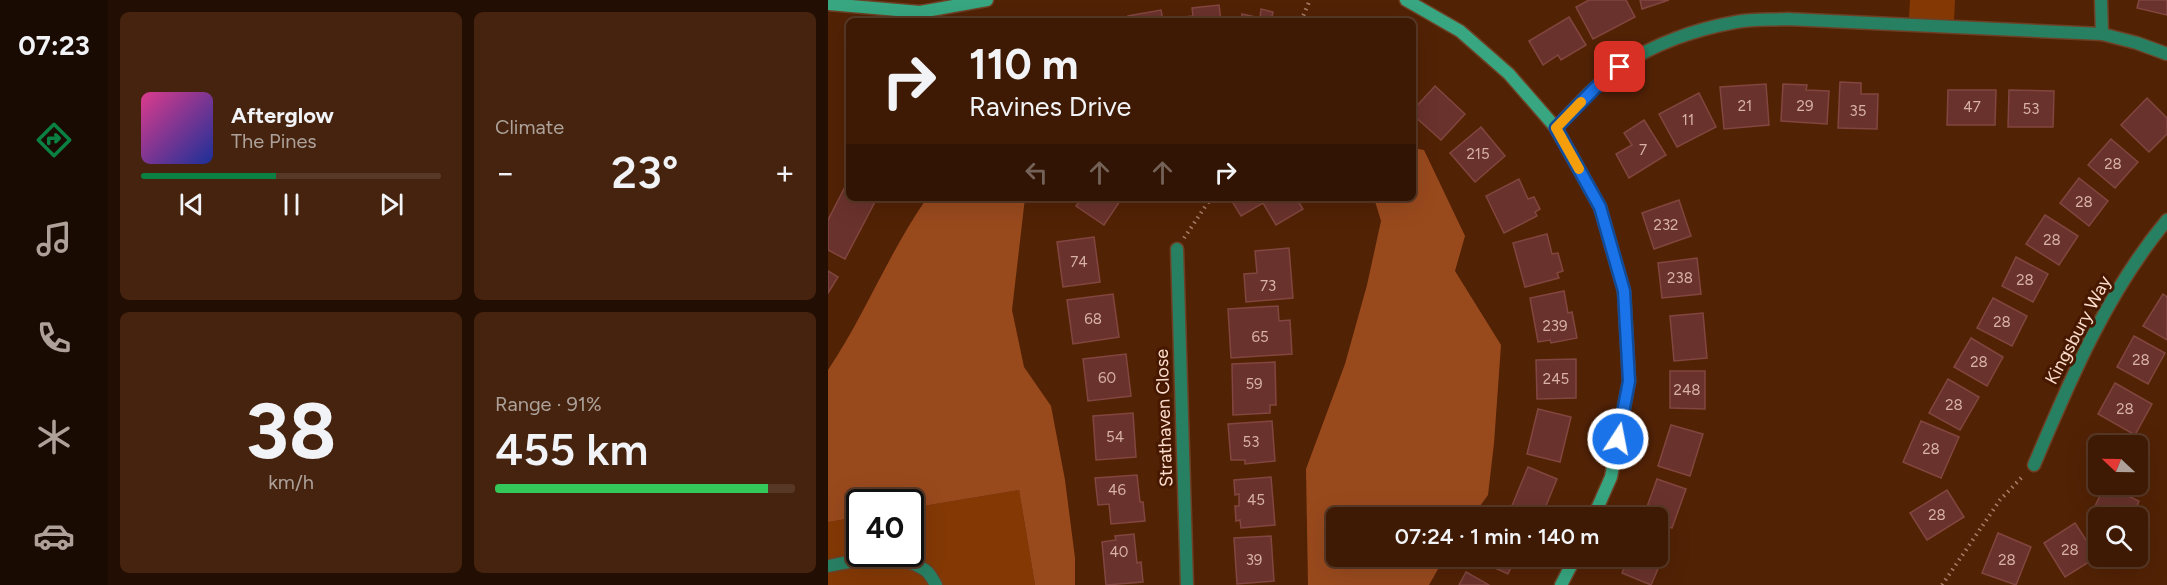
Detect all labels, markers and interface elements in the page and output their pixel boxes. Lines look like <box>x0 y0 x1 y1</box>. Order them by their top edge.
text: 07:23 <box>18 29 90 62</box>
text: 110 m <box>969 39 1078 90</box>
pin <box>1594 41 1645 92</box>
icon: right <box>870 42 948 120</box>
icon: arrive <box>1603 50 1636 83</box>
text: Ravines Drive <box>969 90 1131 123</box>
house number: 21 <box>1738 97 1752 115</box>
house number: 29 <box>1797 97 1813 115</box>
house number: 47 <box>1963 98 1981 116</box>
house number: 53 <box>2023 100 2039 118</box>
text: Afterglow <box>231 102 334 129</box>
house number: 35 <box>1850 102 1866 120</box>
house number: 11 <box>1682 111 1694 129</box>
text: Climate <box>495 115 564 139</box>
icon: directions <box>33 119 75 161</box>
text: The Pines <box>231 129 317 153</box>
house number: 7 <box>1639 141 1647 159</box>
text: 23° <box>611 145 679 199</box>
house number: 215 <box>1466 145 1490 163</box>
text: − <box>495 153 516 192</box>
text: + <box>774 153 795 192</box>
house number: 28 <box>2104 155 2122 173</box>
icon: left <box>1020 156 1053 189</box>
icon: ahead <box>1083 156 1116 189</box>
icon: ahead <box>1146 156 1179 189</box>
icon: right <box>1209 156 1242 189</box>
icon: previous <box>175 188 208 221</box>
icon: pause <box>275 188 308 221</box>
icon: next <box>375 188 408 221</box>
house number: 28 <box>2075 193 2093 211</box>
house number: 232 <box>1654 216 1678 234</box>
icon: music <box>33 218 75 260</box>
house number: 28 <box>2043 231 2061 249</box>
house number: 74 <box>1070 253 1088 271</box>
house number: 238 <box>1667 269 1693 287</box>
house number: 28 <box>2016 271 2034 289</box>
street label: Kingsbury Way <box>2040 271 2116 388</box>
house number: 73 <box>1260 277 1276 295</box>
house number: 68 <box>1084 310 1102 328</box>
house number: 28 <box>1993 313 2011 331</box>
icon: phone <box>33 317 75 359</box>
house number: 239 <box>1542 317 1568 335</box>
house number: 65 <box>1251 328 1269 346</box>
street label: Strathaven Close <box>1151 348 1177 487</box>
house number: 28 <box>2132 351 2150 369</box>
house number: 28 <box>1970 353 1988 371</box>
house number: 60 <box>1098 369 1116 387</box>
house number: 245 <box>1543 370 1569 388</box>
house number: 59 <box>1245 375 1263 393</box>
house number: 248 <box>1674 381 1700 399</box>
text: 38 <box>245 384 337 478</box>
text: Range · 91% <box>495 392 602 416</box>
house number: 28 <box>1945 396 1963 414</box>
house number: 28 <box>2116 400 2134 418</box>
position arrow <box>1586 407 1650 471</box>
icon: climate <box>33 416 75 458</box>
text: 455 km <box>495 422 648 476</box>
house number: 54 <box>1106 428 1124 446</box>
house number: 53 <box>1243 433 1259 451</box>
north arrow <box>2088 435 2148 495</box>
map controls <box>2088 435 2148 567</box>
house number: 28 <box>1922 440 1940 458</box>
text: km/h <box>268 470 314 494</box>
house number: 46 <box>1108 481 1126 499</box>
speed limit sign: 40 <box>846 489 924 567</box>
house number: 45 <box>1247 491 1265 509</box>
house number: 28 <box>1928 506 1946 524</box>
button: search <box>2088 507 2148 567</box>
icon: car <box>33 515 75 557</box>
text: 07:24 · 1 min · 140 m <box>1395 523 1599 550</box>
house number: 28 <box>2061 541 2079 559</box>
house number: 40 <box>1110 543 1128 561</box>
house number: 39 <box>1246 551 1262 569</box>
house number: 28 <box>1998 551 2016 569</box>

